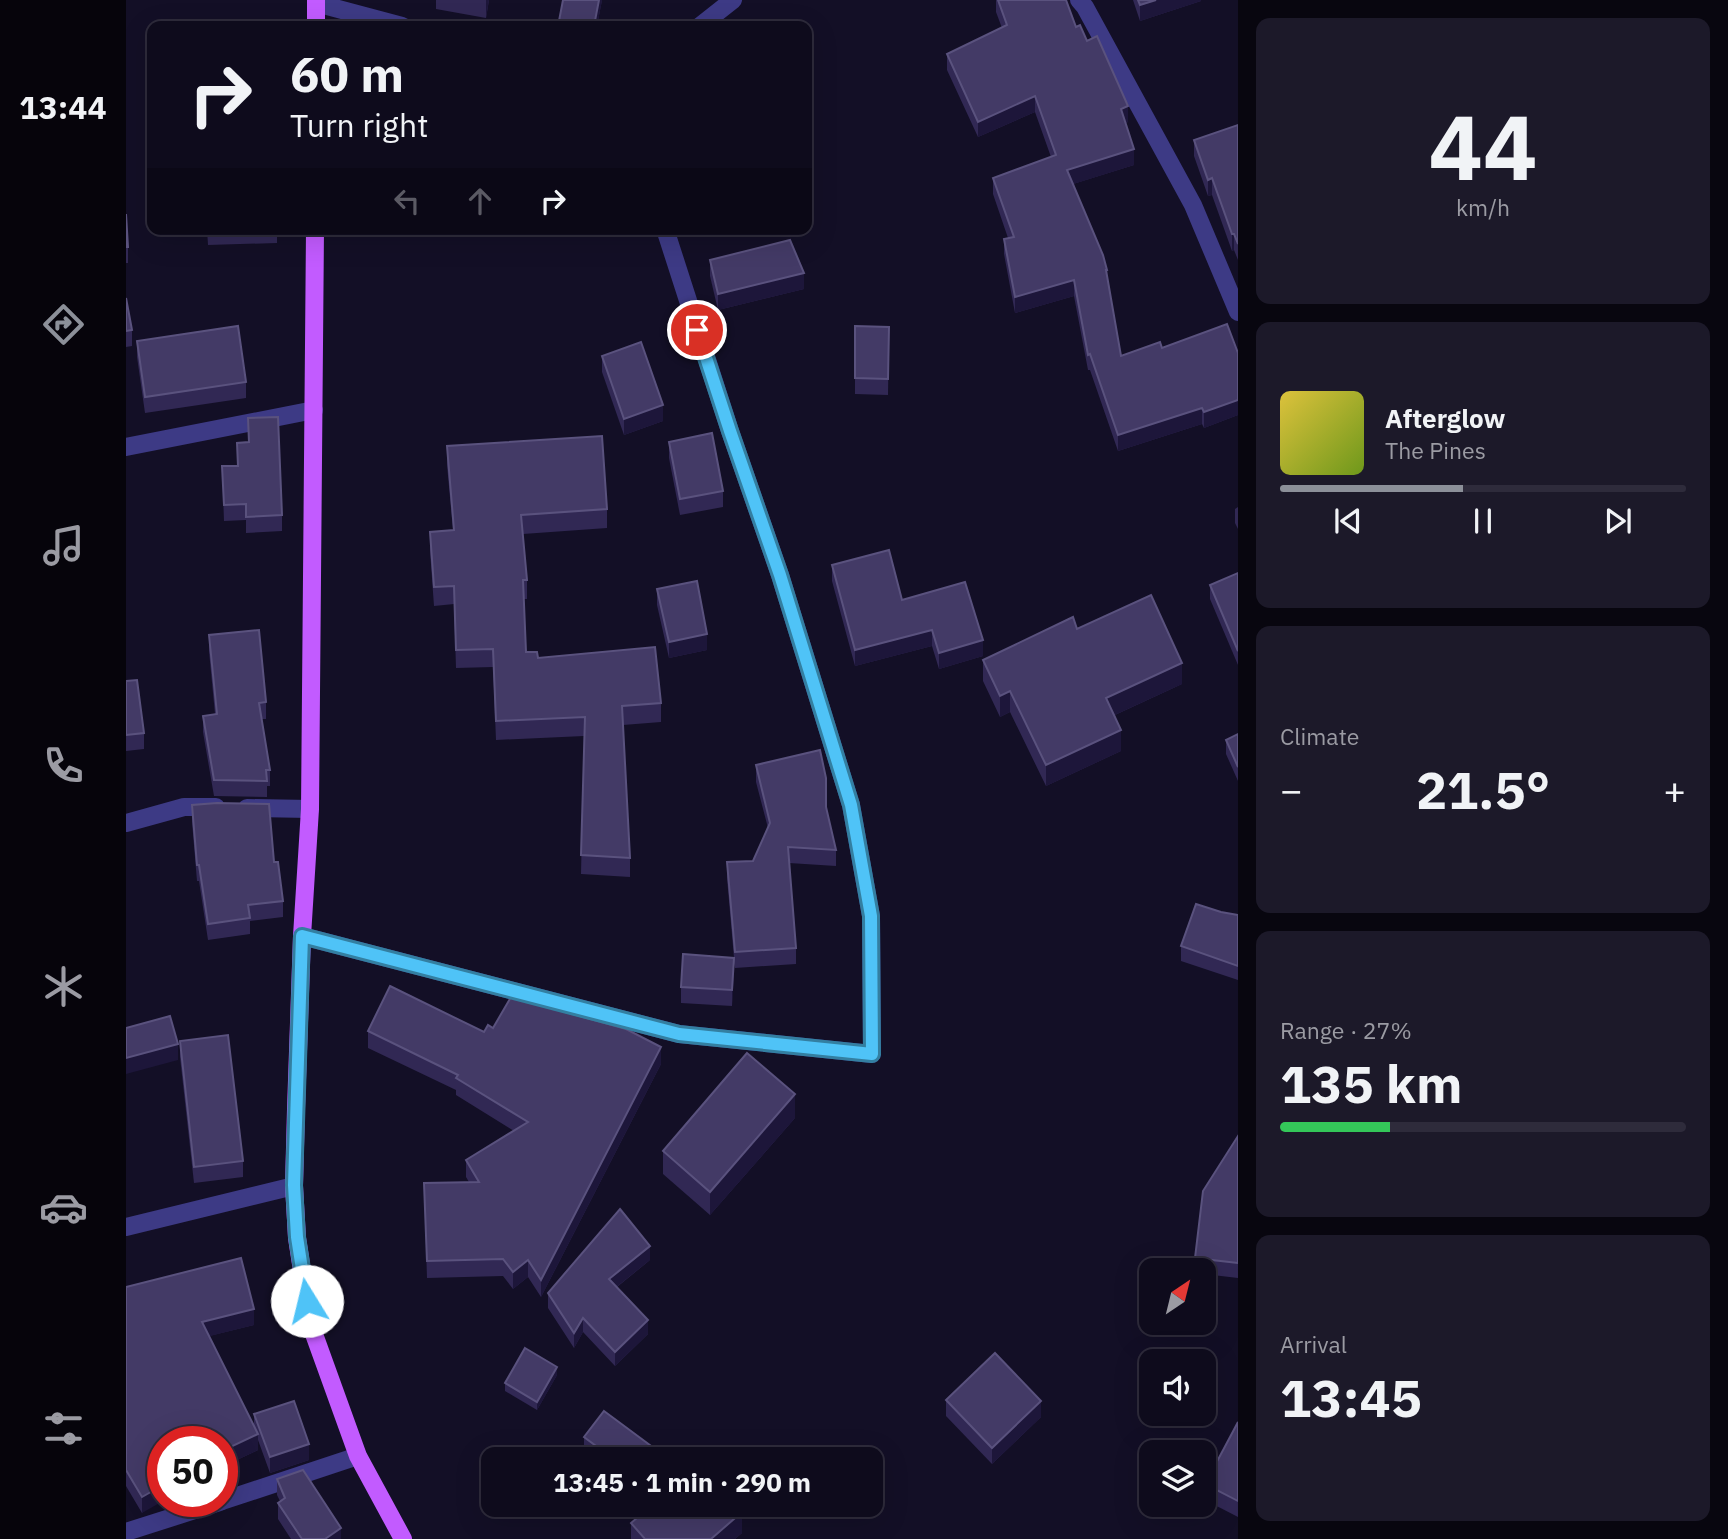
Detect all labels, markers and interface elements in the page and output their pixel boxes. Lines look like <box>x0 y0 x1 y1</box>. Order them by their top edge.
text: 60 m <box>290 42 404 105</box>
icon: right <box>175 49 266 140</box>
text: 13:44 <box>19 86 107 128</box>
text: 44 <box>1428 87 1538 205</box>
text: Turn right <box>290 104 428 146</box>
icon: left <box>388 182 426 220</box>
icon: ahead <box>461 182 499 220</box>
icon: right <box>534 182 572 220</box>
text: km/h <box>1456 192 1510 222</box>
icon: directions <box>39 300 88 349</box>
pin <box>667 300 727 360</box>
icon: arrive <box>678 311 716 349</box>
text: Afterglow <box>1385 401 1505 435</box>
text: The Pines <box>1385 435 1486 465</box>
icon: previous <box>1329 502 1367 540</box>
icon: pause <box>1464 502 1502 540</box>
icon: next <box>1599 502 1637 540</box>
icon: music <box>39 521 88 570</box>
text: Climate <box>1280 721 1359 751</box>
icon: phone <box>39 741 88 790</box>
text: 21.5° <box>1416 756 1550 823</box>
text: − <box>1280 765 1303 814</box>
text: + <box>1663 765 1686 814</box>
icon: climate <box>39 962 88 1011</box>
text: Range · 27% <box>1280 1015 1412 1045</box>
text: 135 km <box>1280 1050 1462 1117</box>
icon: car <box>39 1183 88 1232</box>
north arrow <box>1139 1258 1216 1335</box>
map controls <box>1139 1258 1216 1517</box>
position arrow <box>270 1264 344 1338</box>
text: Arrival <box>1280 1329 1347 1359</box>
button: sound <box>1139 1349 1216 1426</box>
text: 13:45 <box>1280 1364 1422 1431</box>
icon: filters <box>39 1404 88 1453</box>
speed limit sign: 50 <box>147 1426 238 1517</box>
button: layers <box>1139 1440 1216 1517</box>
text: 13:45 · 1 min · 290 m <box>553 1465 811 1499</box>

